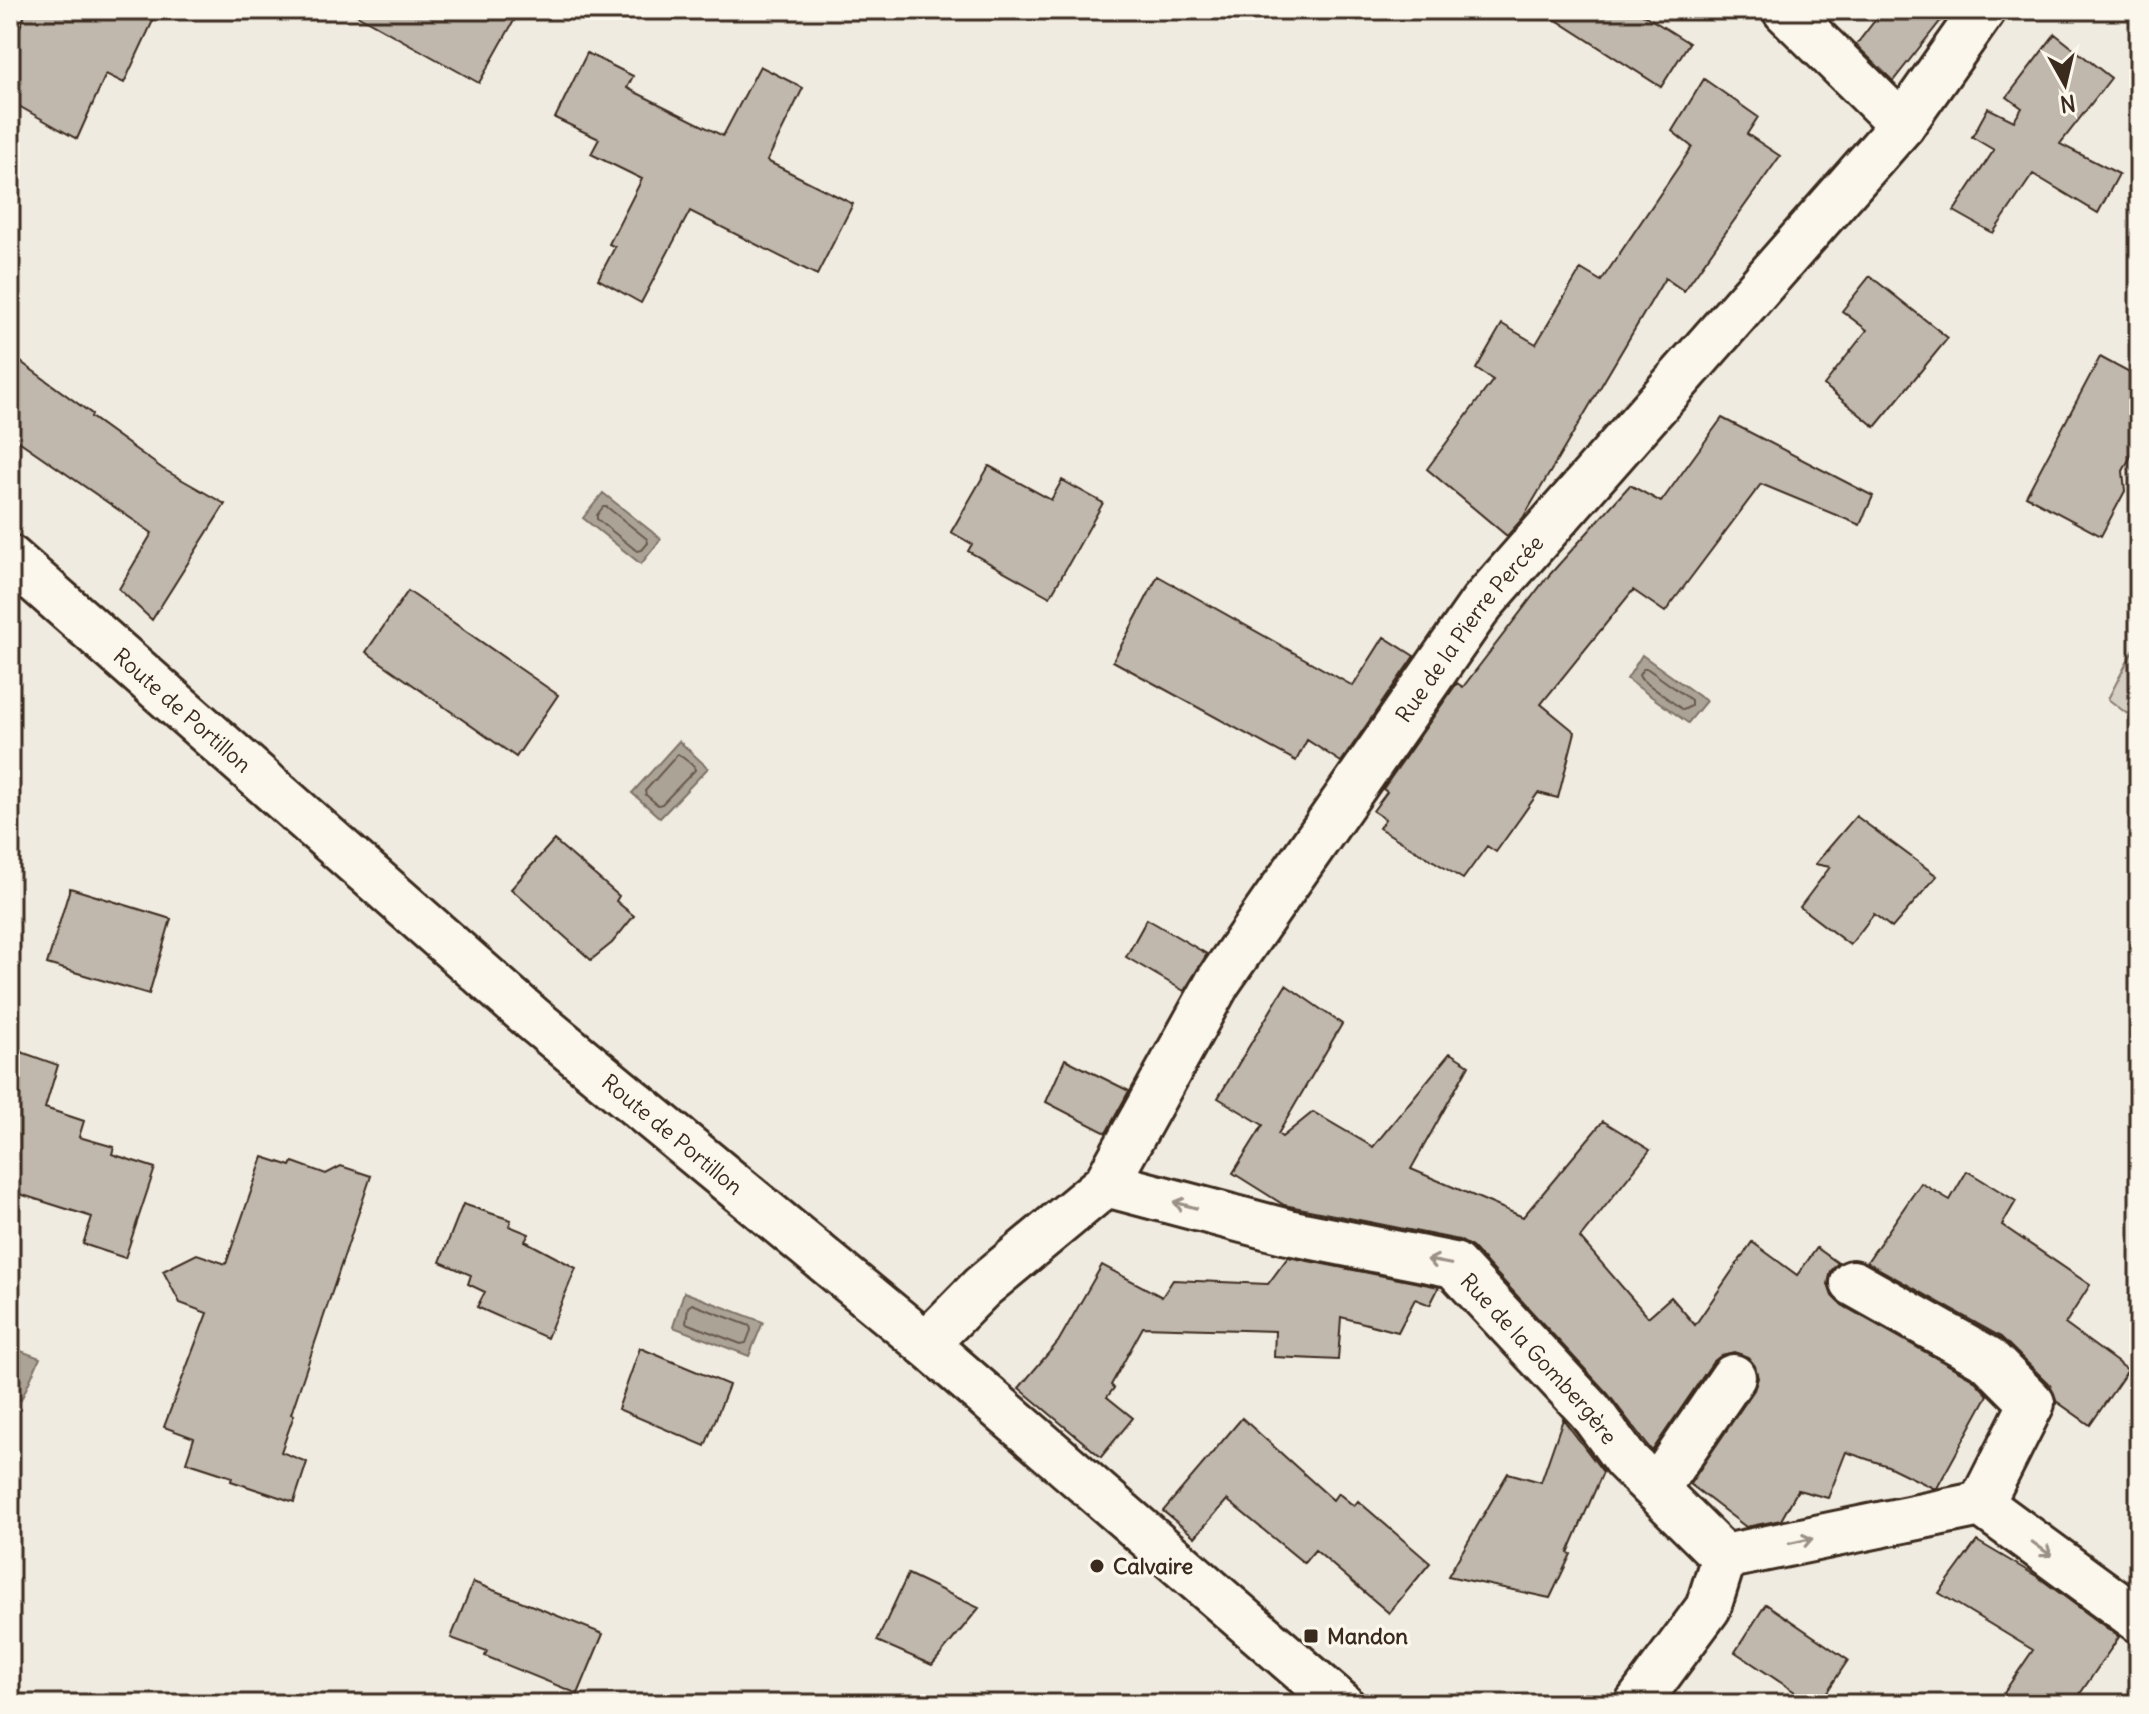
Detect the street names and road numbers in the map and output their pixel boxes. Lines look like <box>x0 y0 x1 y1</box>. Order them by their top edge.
street label: Rue de la Pierre Percée <box>1389 529 1549 728</box>
street label: Route de Portillon <box>108 642 257 778</box>
street label: Route de Portillon <box>596 1068 749 1201</box>
street label: Rue de la Gombergère <box>1455 1267 1623 1450</box>

